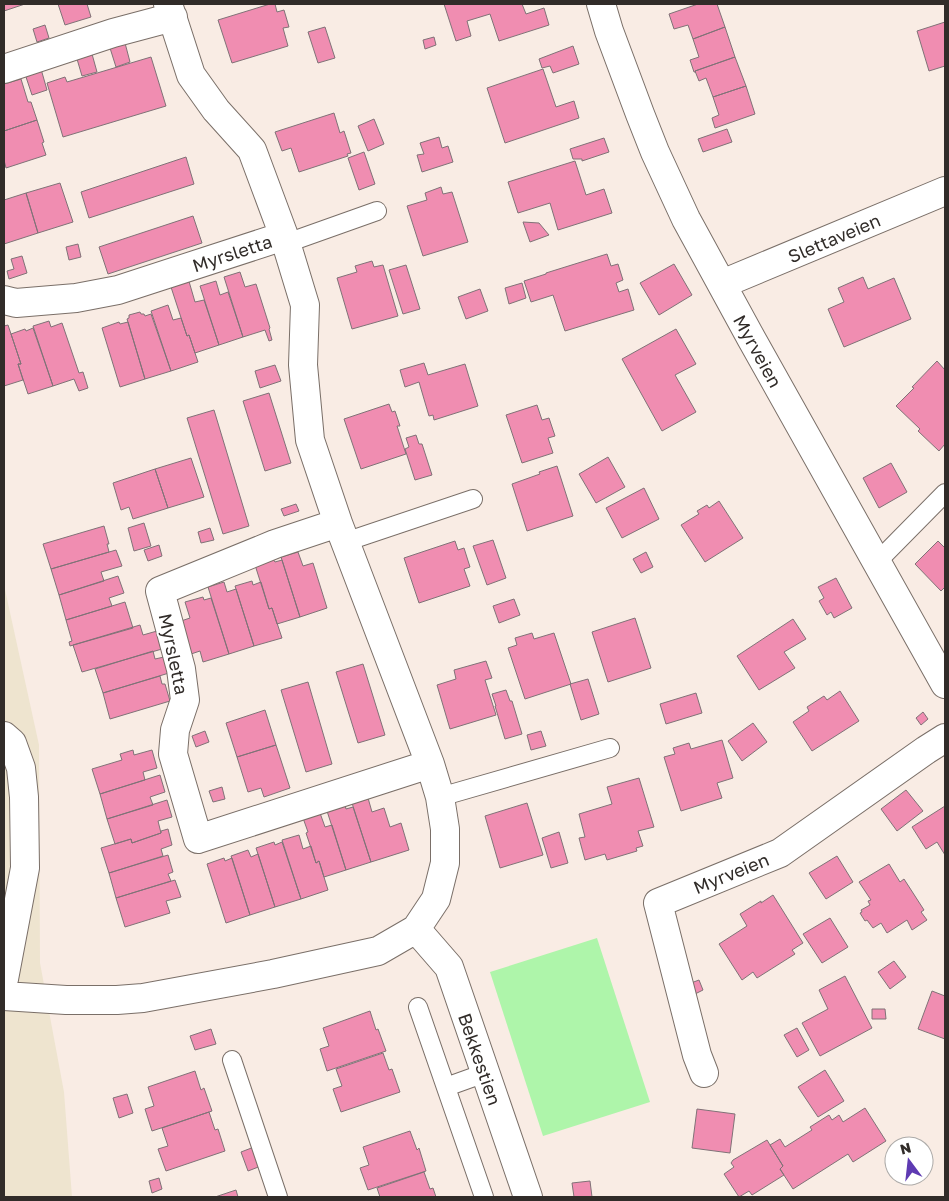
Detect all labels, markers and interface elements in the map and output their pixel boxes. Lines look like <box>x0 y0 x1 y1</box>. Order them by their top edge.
street label: Slettaveien <box>785 209 883 267</box>
street label: Myrsletta <box>189 230 275 276</box>
street label: Myrveien <box>729 311 787 391</box>
street label: Myrsletta <box>155 611 193 697</box>
street label: Myrveien <box>690 848 772 898</box>
street label: Bekkestien <box>454 1010 506 1108</box>
north arrow <box>884 1136 934 1186</box>
text: N <box>898 1138 913 1158</box>

